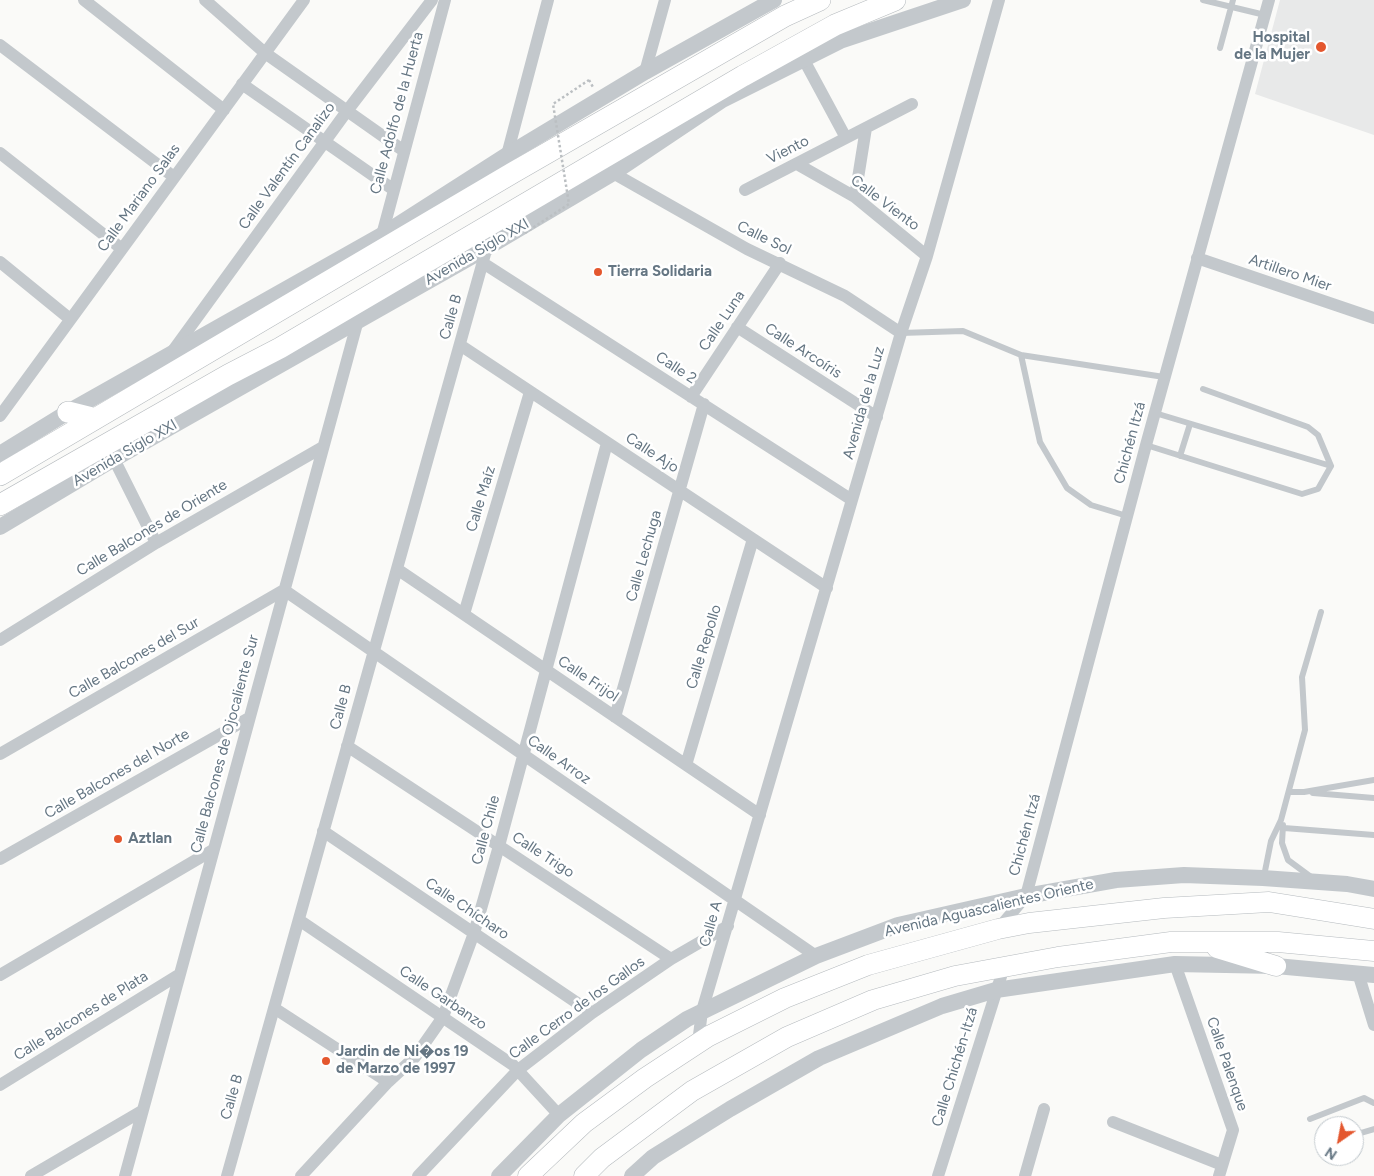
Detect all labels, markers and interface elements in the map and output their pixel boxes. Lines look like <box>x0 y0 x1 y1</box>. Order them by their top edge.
place label: Hospital de la Mujer <box>1234 29 1310 64</box>
street label: Calle Adolfo de la Huerta <box>367 30 427 196</box>
marker: Hospital de la Mujer <box>1314 40 1328 54</box>
street label: Calle Valentín Canalizo <box>235 99 339 233</box>
street label: Viento <box>764 132 812 168</box>
street label: Calle Mariano Salas <box>94 140 184 256</box>
street label: Calle Viento <box>847 171 923 235</box>
street label: Avenida Siglo XXI <box>422 215 532 289</box>
street label: Calle Sol <box>734 217 794 259</box>
street label: Artillero Mier <box>1246 250 1334 296</box>
place label: Tierra Solidaria <box>608 263 712 281</box>
marker: Tierra Solidaria <box>592 266 604 278</box>
street label: Calle Luna <box>695 287 749 355</box>
street label: Calle B <box>436 292 466 342</box>
street label: Calle Arcoíris <box>761 319 845 383</box>
street label: Avenida de la Luz <box>839 344 889 462</box>
street label: Calle 2 <box>652 348 700 388</box>
street label: Chichén Itzá <box>1110 400 1150 486</box>
street label: Avenida Siglo XXI <box>70 416 180 490</box>
street label: Calle Ajo <box>622 429 682 477</box>
street label: Calle Maíz <box>462 464 500 534</box>
street label: Calle Balcones de Oriente <box>73 476 231 580</box>
street label: Calle Lechuga <box>622 508 666 604</box>
street label: Calle Repollo <box>683 603 725 691</box>
street label: Calle Balcones del Sur <box>66 613 202 703</box>
street label: Calle Balcones de Ojocaliente Sur <box>187 633 263 855</box>
street label: Calle Frijol <box>554 652 622 706</box>
street label: Calle B <box>326 682 356 732</box>
street label: Calle Balcones del Norte <box>41 725 193 823</box>
street label: Calle Arroz <box>524 732 594 788</box>
street label: Chichén Itzá <box>1005 792 1045 878</box>
street label: Calle Chile <box>468 793 504 867</box>
street label: Calle Trigo <box>508 828 578 882</box>
place label: Aztlan <box>128 830 172 848</box>
marker: Aztlan <box>112 833 124 845</box>
street label: Calle Chícharo <box>422 874 512 944</box>
street label: Avenida Aguascalientes Oriente <box>883 875 1095 941</box>
street label: Calle A <box>696 899 726 949</box>
street label: Calle Cerro de los Gallos <box>506 953 648 1063</box>
street label: Calle Garbanzo <box>396 962 490 1034</box>
street label: Calle Balcones de Plata <box>11 967 151 1065</box>
street label: Calle Chichén-Itzá <box>928 1005 982 1129</box>
street label: Calle Palenque <box>1202 1015 1252 1113</box>
place label: Jardin de Ni�os 19 de Marzo de 1997 <box>336 1043 469 1078</box>
marker: Jardin de Ni�os 19 de Marzo de 1997 <box>320 1055 332 1067</box>
street label: Calle B <box>217 1072 247 1122</box>
north arrow <box>1314 1116 1364 1166</box>
text: N <box>1322 1143 1340 1163</box>

